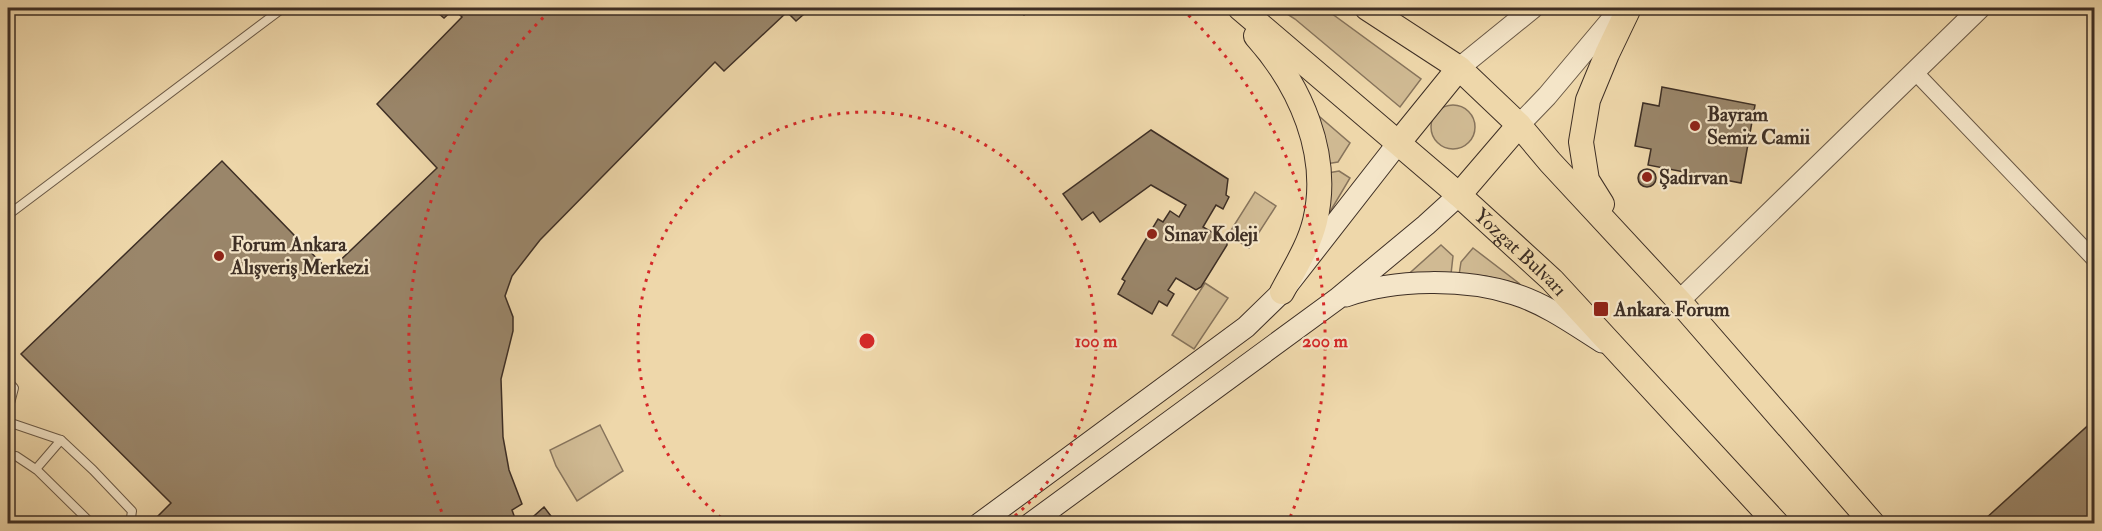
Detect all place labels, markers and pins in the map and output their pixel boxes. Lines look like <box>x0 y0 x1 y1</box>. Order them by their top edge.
place label: Bayram Semiz Camii <box>1707 102 1811 150</box>
marker: Bayram Semiz Camii <box>1688 119 1702 133</box>
place label: Şadırvan <box>1659 165 1729 190</box>
marker: Şadırvan <box>1640 170 1654 184</box>
place label: Sınav Koleji <box>1164 222 1259 247</box>
marker: Sınav Koleji <box>1145 227 1159 241</box>
place label: Forum Ankara Alışveriş Merkezi <box>230 232 370 280</box>
marker: Forum Ankara Alışveriş Merkezi <box>212 249 226 263</box>
place label: Ankara Forum <box>1613 297 1730 322</box>
marker: Ankara Forum <box>1592 300 1610 318</box>
centre of rings <box>857 331 877 351</box>

